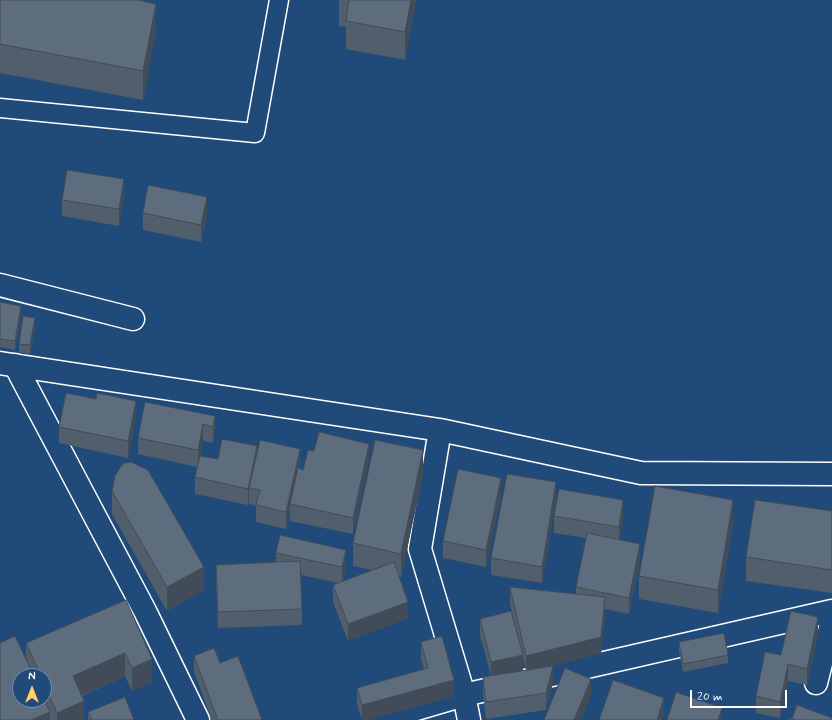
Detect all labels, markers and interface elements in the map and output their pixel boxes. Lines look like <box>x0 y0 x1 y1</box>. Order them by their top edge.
north arrow <box>12 668 52 708</box>
text: N <box>28 670 36 684</box>
scale bar <box>692 682 789 708</box>
text: 20 m <box>697 689 723 705</box>

